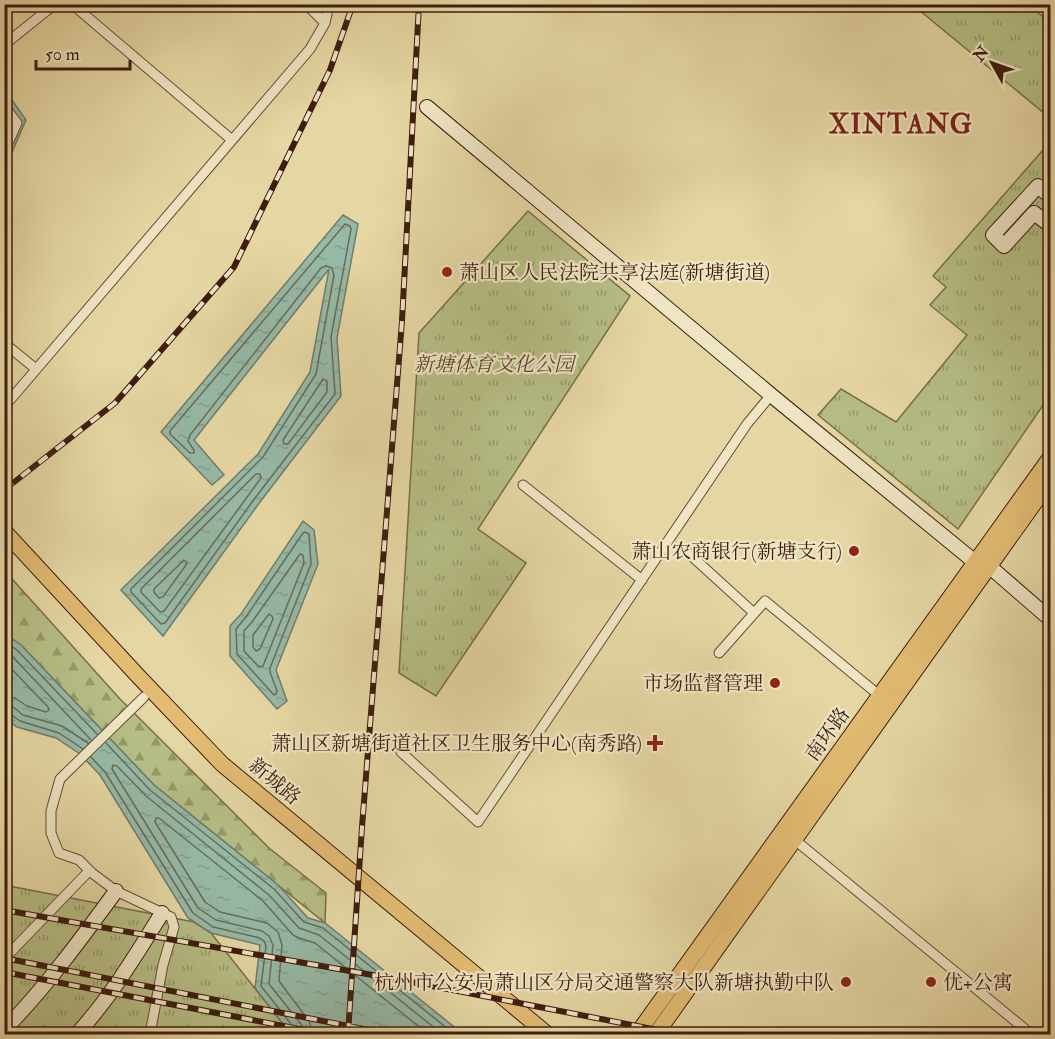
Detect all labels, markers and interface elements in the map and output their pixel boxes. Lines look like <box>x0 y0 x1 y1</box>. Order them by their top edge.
scale bar <box>36 33 130 71</box>
north arrow <box>962 33 1022 93</box>
text: N <box>968 42 994 67</box>
text: 50 m <box>45 43 80 66</box>
district label: XINTANG <box>829 109 973 141</box>
place label: 萧山区人民法院共享法庭(新塘街道) <box>459 260 770 285</box>
marker: 萧山区人民法院共享法庭(新塘街道) <box>440 265 454 279</box>
park label: 新塘体育文化公园 <box>414 352 577 377</box>
place label: 萧山农商银行(新塘支行) <box>631 539 842 564</box>
marker: 萧山农商银行(新塘支行) <box>847 544 861 558</box>
place label: 市场监督管理 <box>643 671 763 696</box>
marker: 市场监督管理 <box>768 676 782 690</box>
street label: 南环路 <box>800 703 855 766</box>
place label: 萧山区新塘街道社区卫生服务中心(南秀路) <box>271 731 642 756</box>
marker: 萧山区新塘街道社区卫生服务中心(南秀路) <box>646 734 664 752</box>
street label: 新城路 <box>244 753 306 810</box>
place label: 杭州市公安局萧山区分局交通警察大队新塘执勤中队 <box>374 970 834 995</box>
place label: 优+公寓 <box>943 970 1013 995</box>
marker: 杭州市公安局萧山区分局交通警察大队新塘执勤中队 <box>839 975 853 989</box>
marker: 优+公寓 <box>924 975 938 989</box>

